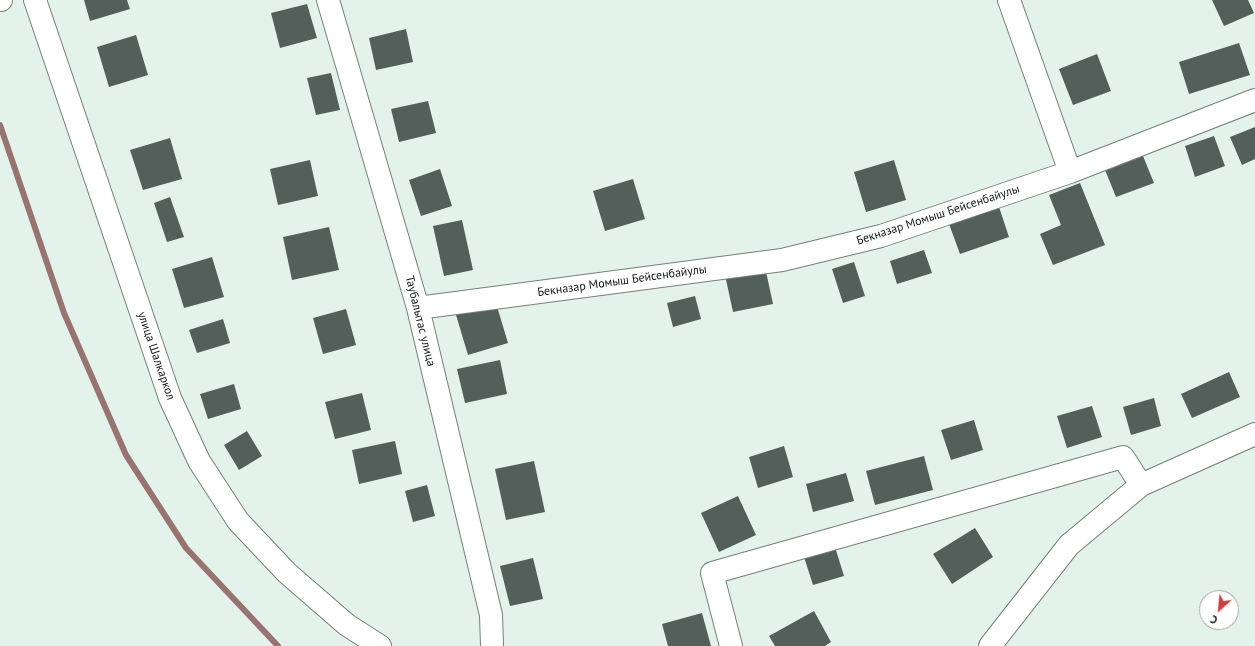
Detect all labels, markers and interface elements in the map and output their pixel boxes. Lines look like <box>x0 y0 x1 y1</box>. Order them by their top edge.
street label: Бекназар Момыш Бейсенбайулы <box>855 182 1021 248</box>
street label: Бекназар Момыш Бейсенбайулы <box>536 262 708 300</box>
street label: Таубалытас улица <box>402 274 438 368</box>
street label: улица Шалкаркол <box>134 310 178 402</box>
north arrow <box>1199 590 1239 630</box>
text: С <box>1208 612 1220 627</box>

